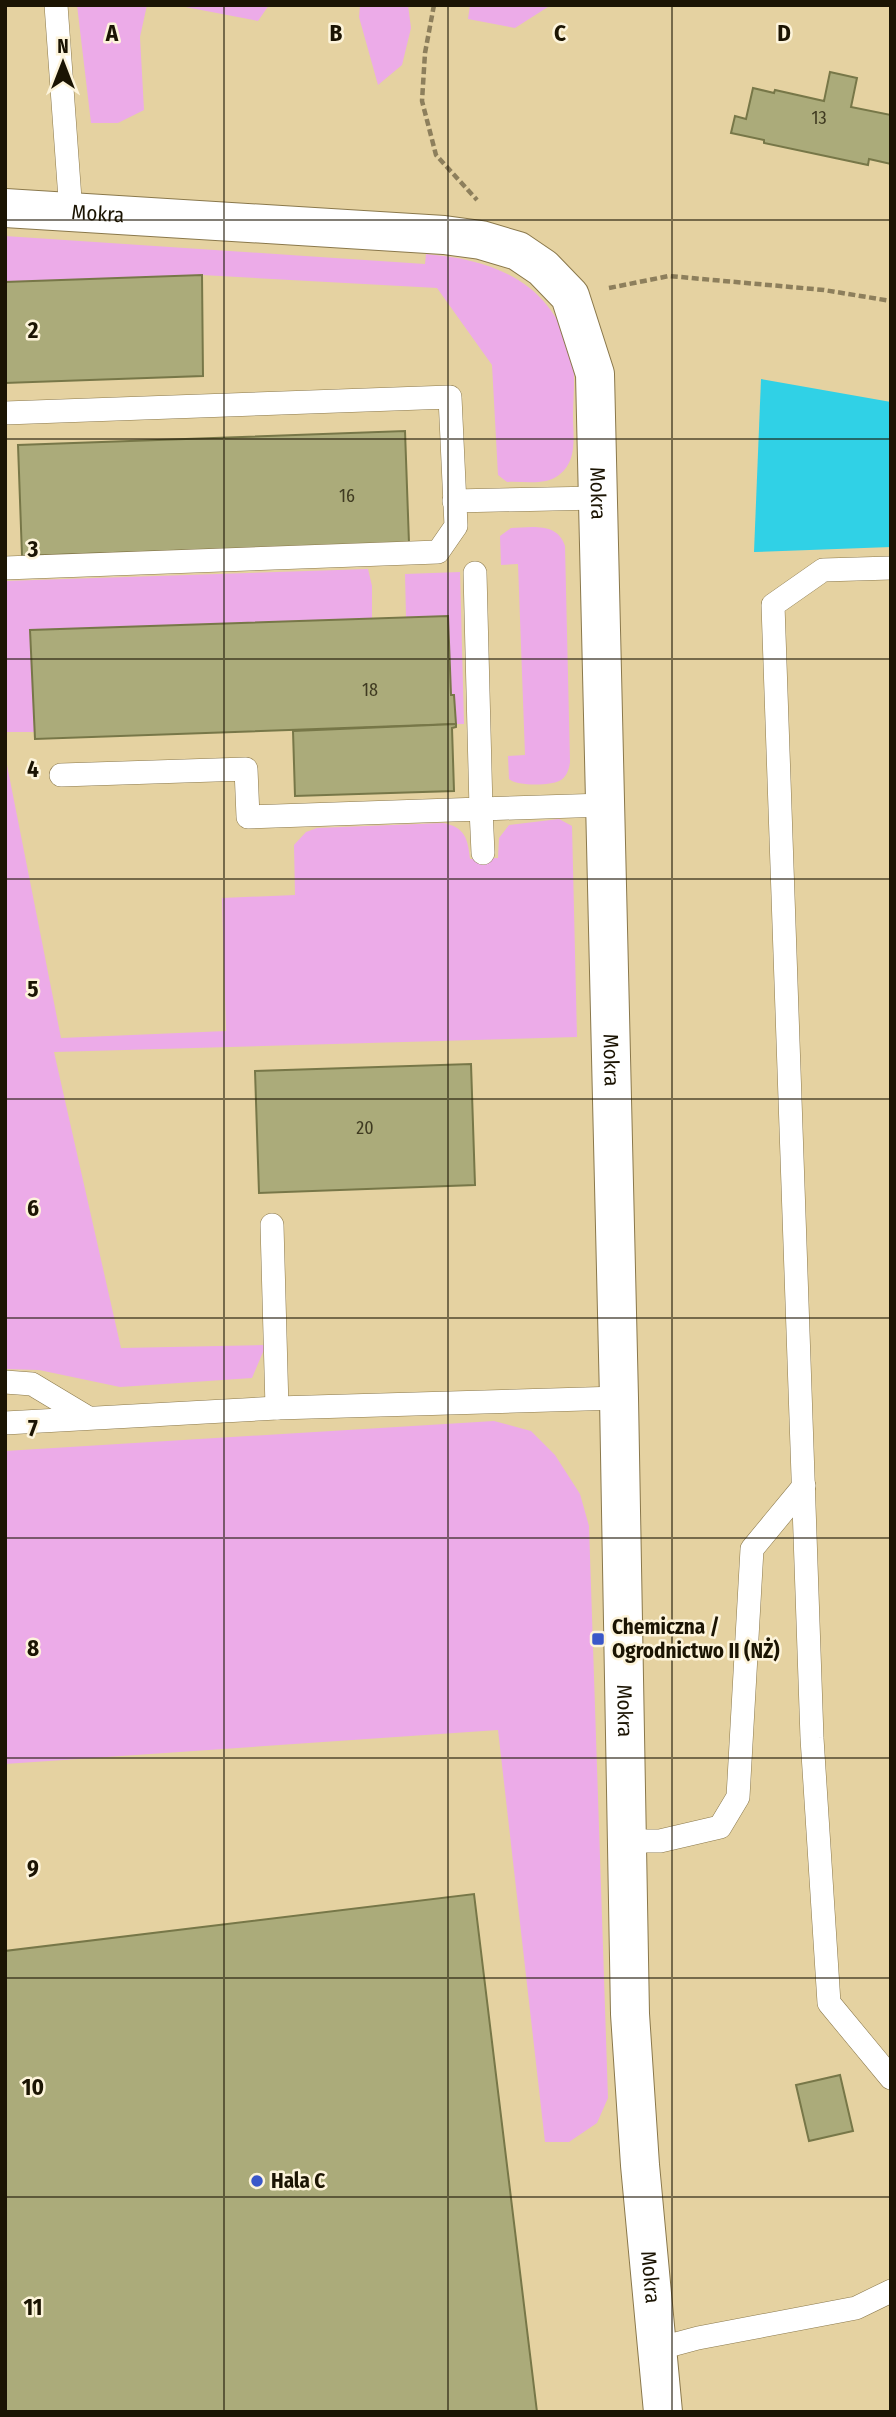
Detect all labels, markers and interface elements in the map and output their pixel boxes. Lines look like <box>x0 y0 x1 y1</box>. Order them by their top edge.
text: A <box>105 19 119 47</box>
text: B <box>330 19 343 47</box>
text: C <box>554 19 566 47</box>
text: D <box>777 19 791 47</box>
north arrow <box>28 28 98 98</box>
text: N <box>57 35 69 58</box>
house number: 13 <box>811 107 827 129</box>
street label: Mokra <box>71 199 125 228</box>
text: 2 <box>27 316 39 344</box>
street label: Mokra <box>584 466 611 520</box>
house number: 16 <box>339 485 355 507</box>
text: 3 <box>27 535 39 563</box>
house number: 18 <box>362 679 378 701</box>
text: 4 <box>27 755 39 783</box>
text: 5 <box>27 975 39 1003</box>
street label: Mokra <box>597 1033 625 1087</box>
house number: 20 <box>356 1117 374 1139</box>
text: 6 <box>27 1194 39 1222</box>
text: 7 <box>28 1414 38 1442</box>
place label: Chemiczna / Ogrodnictwo II (NŻ) <box>612 1614 780 1664</box>
marker: Chemiczna / Ogrodnictwo II (NŻ) <box>590 1631 606 1647</box>
text: 8 <box>27 1634 39 1662</box>
street label: Mokra <box>611 1684 638 1737</box>
text: 9 <box>27 1854 39 1882</box>
text: 10 <box>22 2073 44 2101</box>
place label: Hala C <box>271 2168 325 2194</box>
marker: Hala C <box>249 2173 265 2189</box>
street label: Mokra <box>635 2250 666 2304</box>
text: 11 <box>23 2293 43 2321</box>

